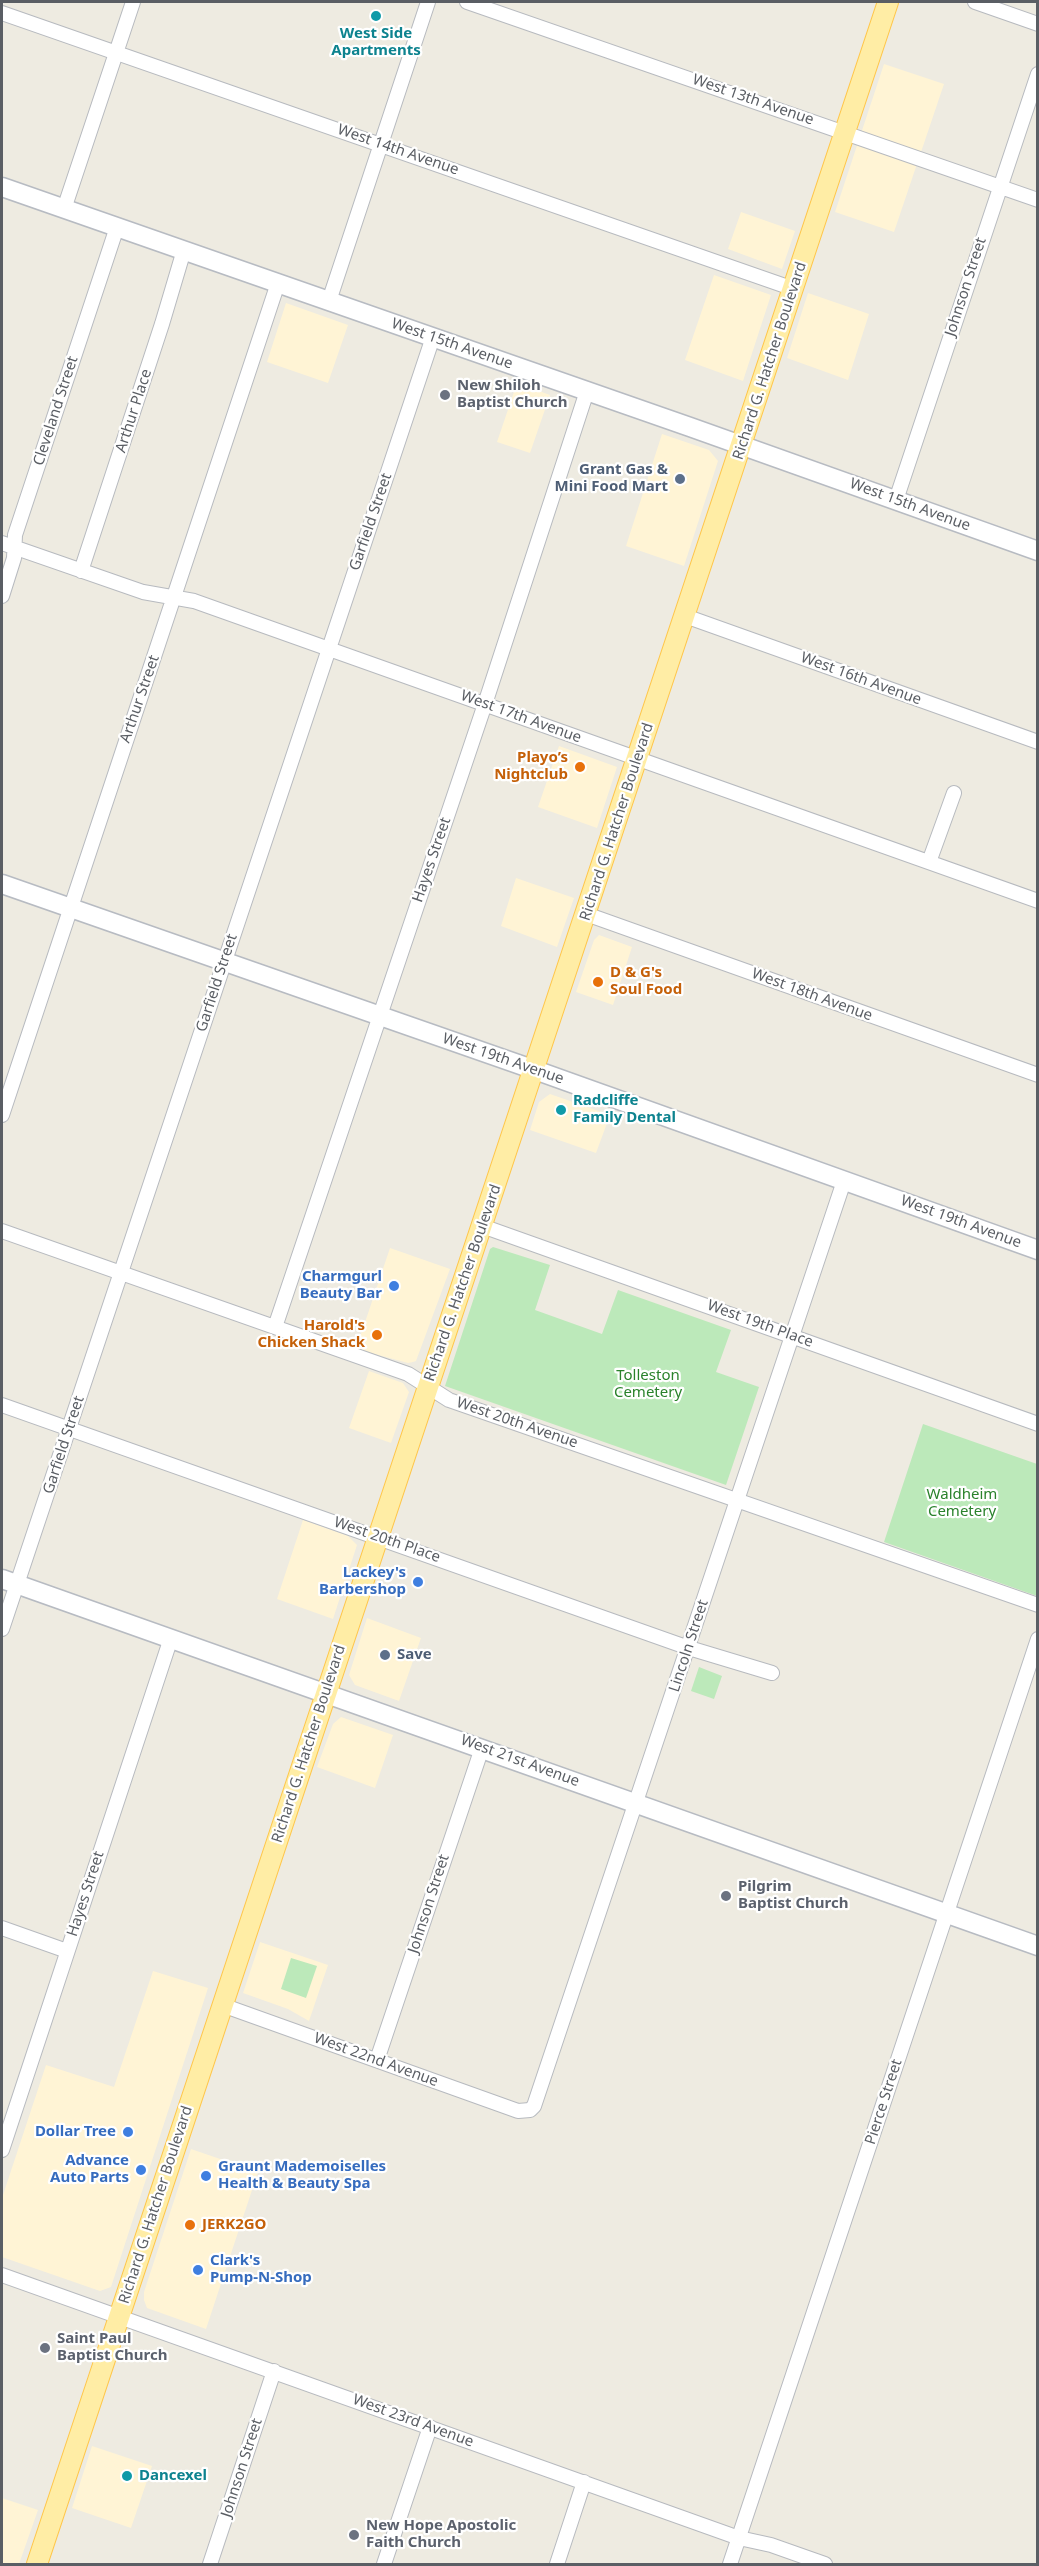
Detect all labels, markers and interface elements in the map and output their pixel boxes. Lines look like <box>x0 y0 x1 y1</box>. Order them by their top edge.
marker: West Side Apartments <box>369 9 383 23</box>
place label: West Side Apartments <box>331 25 421 60</box>
street label: West 13th Avenue <box>690 71 816 129</box>
street label: West 14th Avenue <box>335 121 461 179</box>
street label: Johnson Street <box>942 235 990 339</box>
street label: Richard G. Hatcher Boulevard <box>729 260 811 462</box>
street label: West 15th Avenue <box>389 315 515 373</box>
street label: Cleveland Street <box>30 354 82 468</box>
street label: Arthur Place <box>112 367 156 455</box>
place label: New Shiloh Baptist Church <box>457 377 567 412</box>
marker: New Shiloh Baptist Church <box>438 388 452 402</box>
place label: Grant Gas & Mini Food Mart <box>555 461 668 496</box>
street label: Garfield Street <box>346 471 396 573</box>
marker: Grant Gas & Mini Food Mart <box>673 472 687 486</box>
street label: West 15th Avenue <box>847 475 973 535</box>
street label: West 16th Avenue <box>798 649 924 709</box>
street label: Arthur Street <box>117 653 163 745</box>
street label: West 17th Avenue <box>458 687 584 747</box>
street label: Richard G. Hatcher Boulevard <box>576 721 658 923</box>
place label: Playo’s Nightclub <box>494 749 568 784</box>
marker: Playo’s Nightclub <box>573 760 587 774</box>
street label: Hayes Street <box>409 815 455 905</box>
street label: Garfield Street <box>193 932 241 1034</box>
place label: D & G's Soul Food <box>610 964 682 999</box>
street label: West 18th Avenue <box>749 965 875 1025</box>
marker: D & G's Soul Food <box>591 975 605 989</box>
street label: West 19th Avenue <box>440 1030 566 1088</box>
place label: Radcliffe Family Dental <box>573 1092 676 1127</box>
marker: Radcliffe Family Dental <box>554 1103 568 1117</box>
street label: Richard G. Hatcher Boulevard <box>421 1182 505 1384</box>
street label: West 19th Avenue <box>898 1192 1024 1252</box>
place label: Charmgurl Beauty Bar <box>300 1268 382 1303</box>
marker: Charmgurl Beauty Bar <box>387 1279 401 1293</box>
street label: West 19th Place <box>705 1296 815 1352</box>
place label: Harold's Chicken Shack <box>257 1317 365 1352</box>
marker: Harold's Chicken Shack <box>370 1328 384 1342</box>
park label: Tolleston Cemetery <box>614 1367 682 1402</box>
street label: Garfield Street <box>40 1394 88 1496</box>
street label: West 20th Avenue <box>454 1394 580 1452</box>
park label: Waldheim Cemetery <box>927 1486 997 1521</box>
street label: West 20th Place <box>331 1513 443 1567</box>
place label: Lackey's Barbershop <box>319 1564 406 1599</box>
marker: Lackey's Barbershop <box>411 1575 425 1589</box>
street label: Lincoln Street <box>666 1597 712 1695</box>
street label: Richard G. Hatcher Boulevard <box>268 1643 350 1845</box>
place label: Save <box>397 1646 432 1664</box>
marker: Save <box>378 1648 392 1662</box>
street label: West 21st Avenue <box>458 1731 582 1791</box>
street label: Hayes Street <box>64 1849 108 1939</box>
street label: Johnson Street <box>405 1852 453 1956</box>
place label: Pilgrim Baptist Church <box>738 1878 848 1913</box>
marker: Pilgrim Baptist Church <box>719 1889 733 1903</box>
street label: West 22nd Avenue <box>311 2029 441 2091</box>
street label: Pierce Street <box>862 2057 906 2147</box>
street label: Richard G. Hatcher Boulevard <box>115 2104 197 2306</box>
place label: Dollar Tree <box>35 2123 116 2141</box>
marker: Dollar Tree <box>121 2125 135 2139</box>
place label: Advance Auto Parts <box>50 2152 129 2187</box>
place label: Graunt Mademoiselles Health & Beauty Spa <box>218 2158 386 2193</box>
marker: Advance Auto Parts <box>134 2163 148 2177</box>
marker: Graunt Mademoiselles Health & Beauty Spa <box>199 2169 213 2183</box>
place label: JERK2GO <box>202 2216 266 2234</box>
marker: JERK2GO <box>183 2218 197 2232</box>
place label: Clark's Pump-N-Shop <box>210 2252 312 2287</box>
marker: Clark's Pump-N-Shop <box>191 2263 205 2277</box>
place label: Saint Paul Baptist Church <box>57 2330 167 2365</box>
marker: Saint Paul Baptist Church <box>38 2341 52 2355</box>
street label: West 23rd Avenue <box>350 2391 476 2451</box>
street label: Johnson Street <box>218 2416 266 2520</box>
place label: Dancexel <box>139 2467 207 2485</box>
marker: Dancexel <box>120 2469 134 2483</box>
place label: New Hope Apostolic Faith Church <box>366 2517 516 2552</box>
marker: New Hope Apostolic Faith Church <box>347 2528 361 2542</box>

